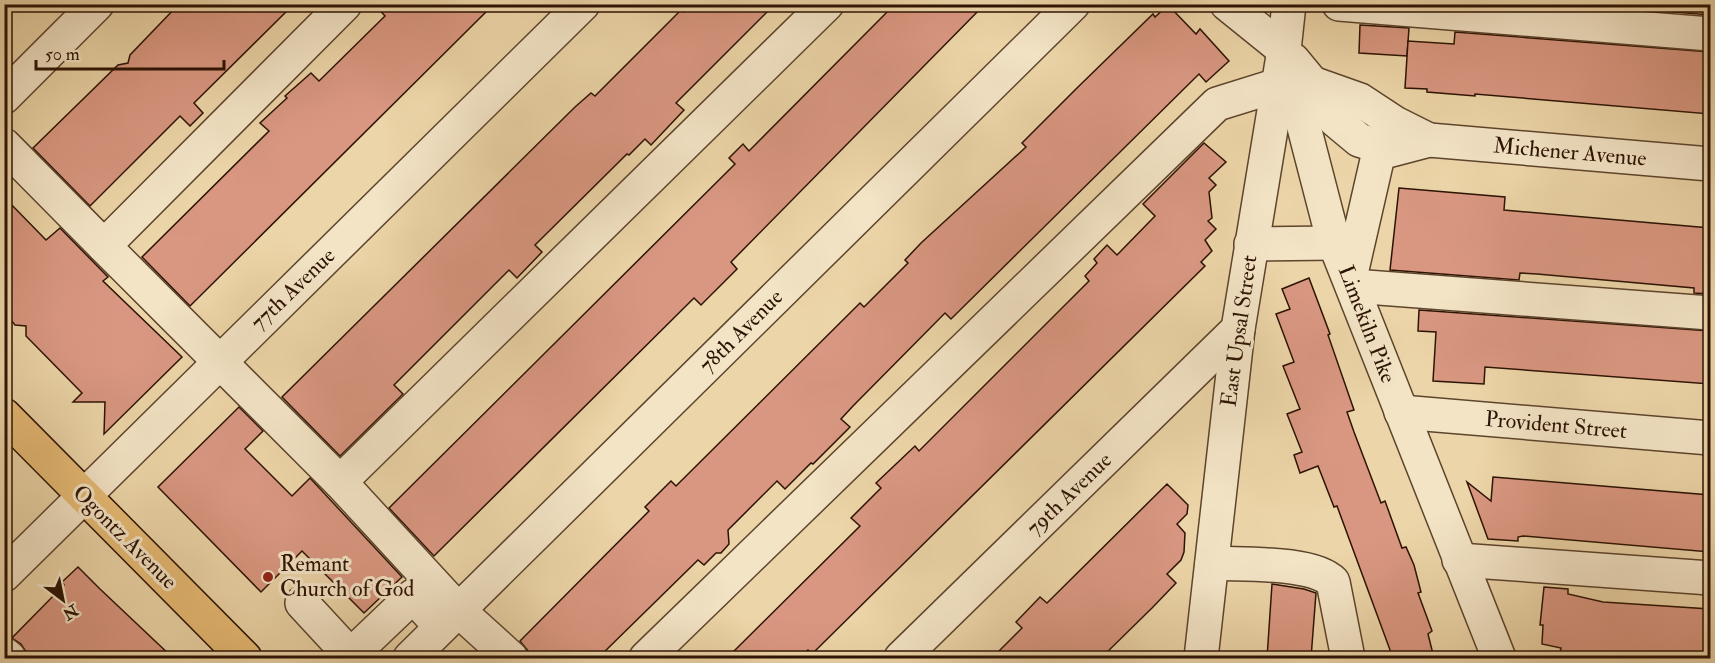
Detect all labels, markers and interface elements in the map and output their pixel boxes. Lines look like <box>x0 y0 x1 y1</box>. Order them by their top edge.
scale bar <box>36 33 224 71</box>
text: 50 m <box>45 43 80 66</box>
street label: Michener Avenue <box>1492 131 1648 173</box>
street label: 77th Avenue <box>245 242 341 336</box>
street label: East Upsal Street <box>1214 253 1265 409</box>
street label: Limekiln Pike <box>1332 261 1402 387</box>
street label: 78th Avenue <box>693 283 789 379</box>
street label: Provident Street <box>1484 405 1628 445</box>
street label: 79th Avenue <box>1020 446 1118 542</box>
street label: Ogontz Avenue <box>67 479 183 595</box>
place label: Remant Church of God <box>280 550 414 603</box>
north arrow <box>33 570 93 630</box>
marker: Remant Church of God <box>261 570 275 584</box>
text: N <box>58 599 83 625</box>

